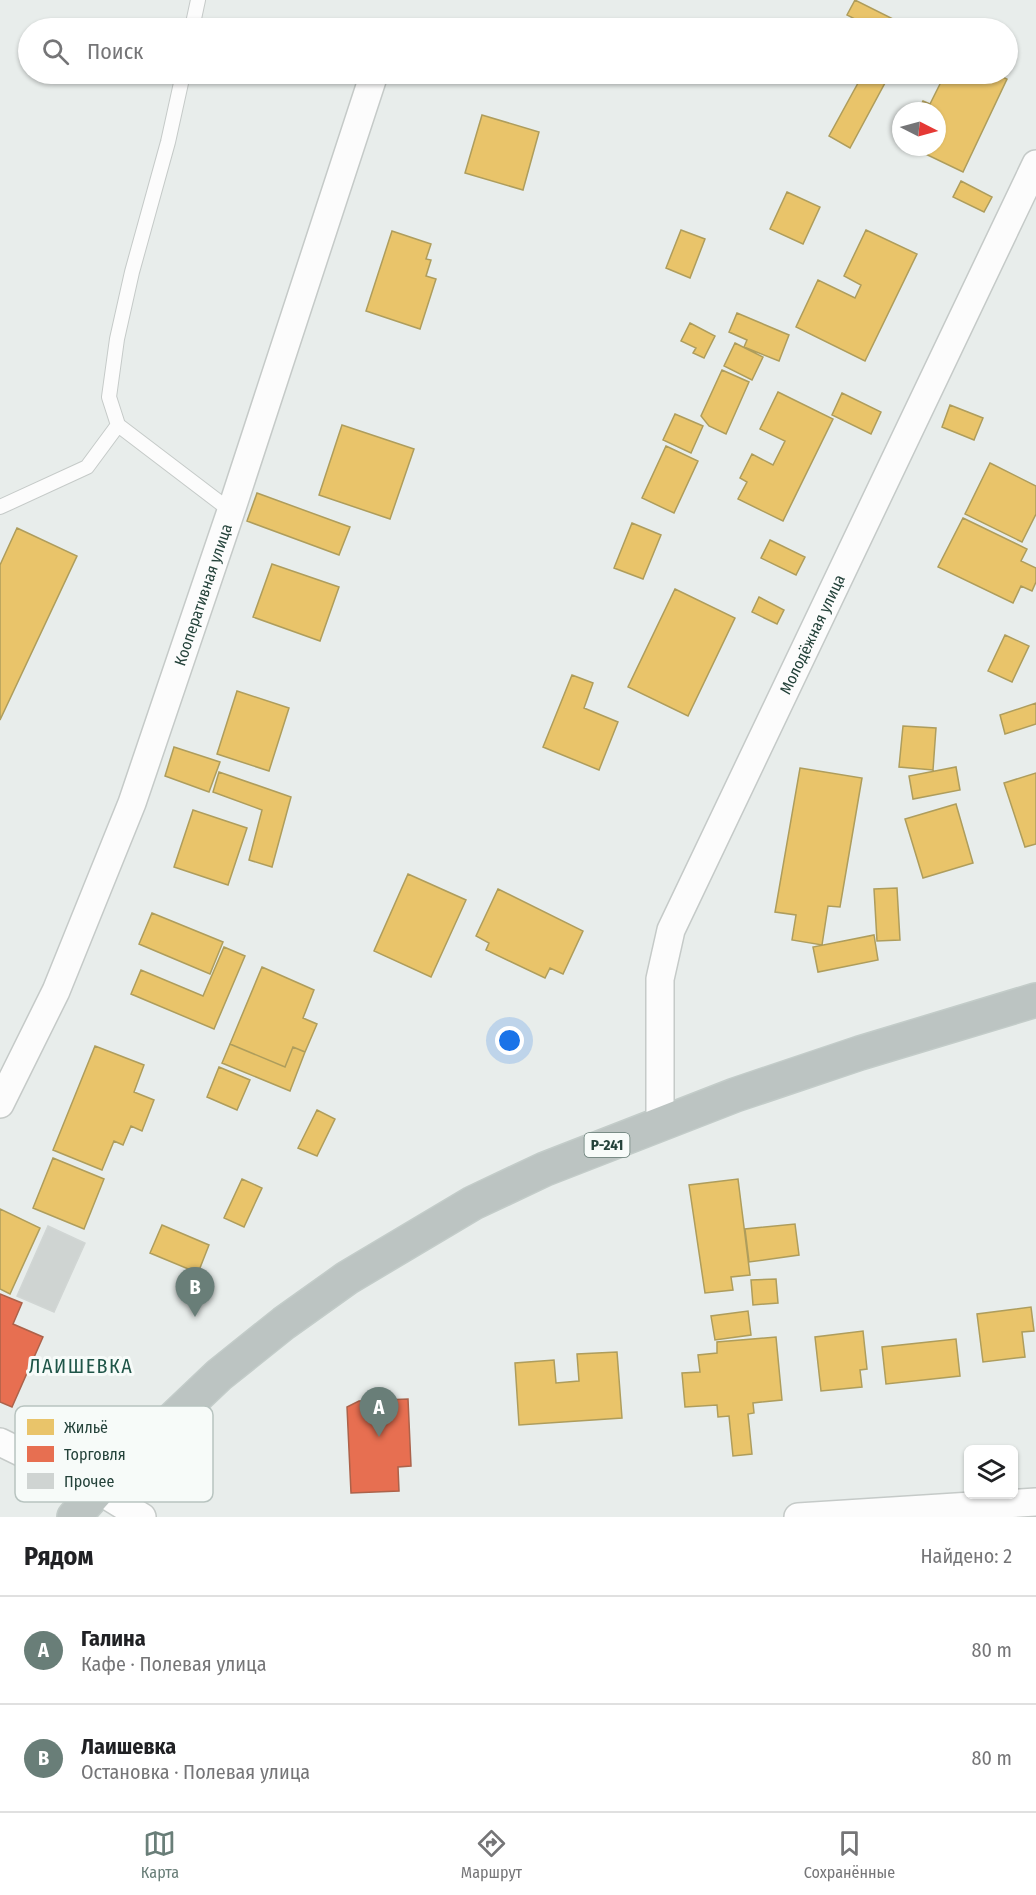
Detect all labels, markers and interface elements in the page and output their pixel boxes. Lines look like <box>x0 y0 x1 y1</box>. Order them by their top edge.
search box <box>18 18 1018 84</box>
icon: search <box>39 35 72 68</box>
text: Поиск <box>87 38 143 65</box>
north arrow <box>892 102 946 156</box>
street label: Кооперативная улица <box>170 521 236 668</box>
street label: Молодёжная улица <box>775 571 849 697</box>
your location <box>495 1026 524 1055</box>
road number: Р-241 <box>584 1133 630 1157</box>
pin: B <box>176 1268 214 1317</box>
district label: ЛАИШЕВКА <box>29 1354 133 1378</box>
pin: A <box>360 1388 398 1437</box>
legend <box>15 1406 213 1502</box>
text: Жильё <box>64 1418 108 1437</box>
text: Торговля <box>64 1445 126 1464</box>
map controls <box>964 1445 1018 1499</box>
button: layers <box>964 1445 1018 1499</box>
text: Прочее <box>64 1472 114 1491</box>
text: Рядом <box>24 1541 93 1572</box>
text: Найдено: 2 <box>920 1544 1012 1568</box>
text: Галина <box>81 1625 146 1652</box>
text: A <box>38 1638 49 1662</box>
text: 80 m <box>972 1638 1012 1662</box>
text: Кафе · Полевая улица <box>81 1652 266 1676</box>
text: Лаишевка <box>81 1733 176 1760</box>
text: B <box>38 1746 49 1770</box>
text: 80 m <box>972 1746 1012 1770</box>
text: Остановка · Полевая улица <box>81 1760 310 1784</box>
tab: Карта <box>141 1827 179 1882</box>
tab: Маршрут <box>461 1827 522 1882</box>
tab: Сохранённые <box>804 1827 895 1882</box>

